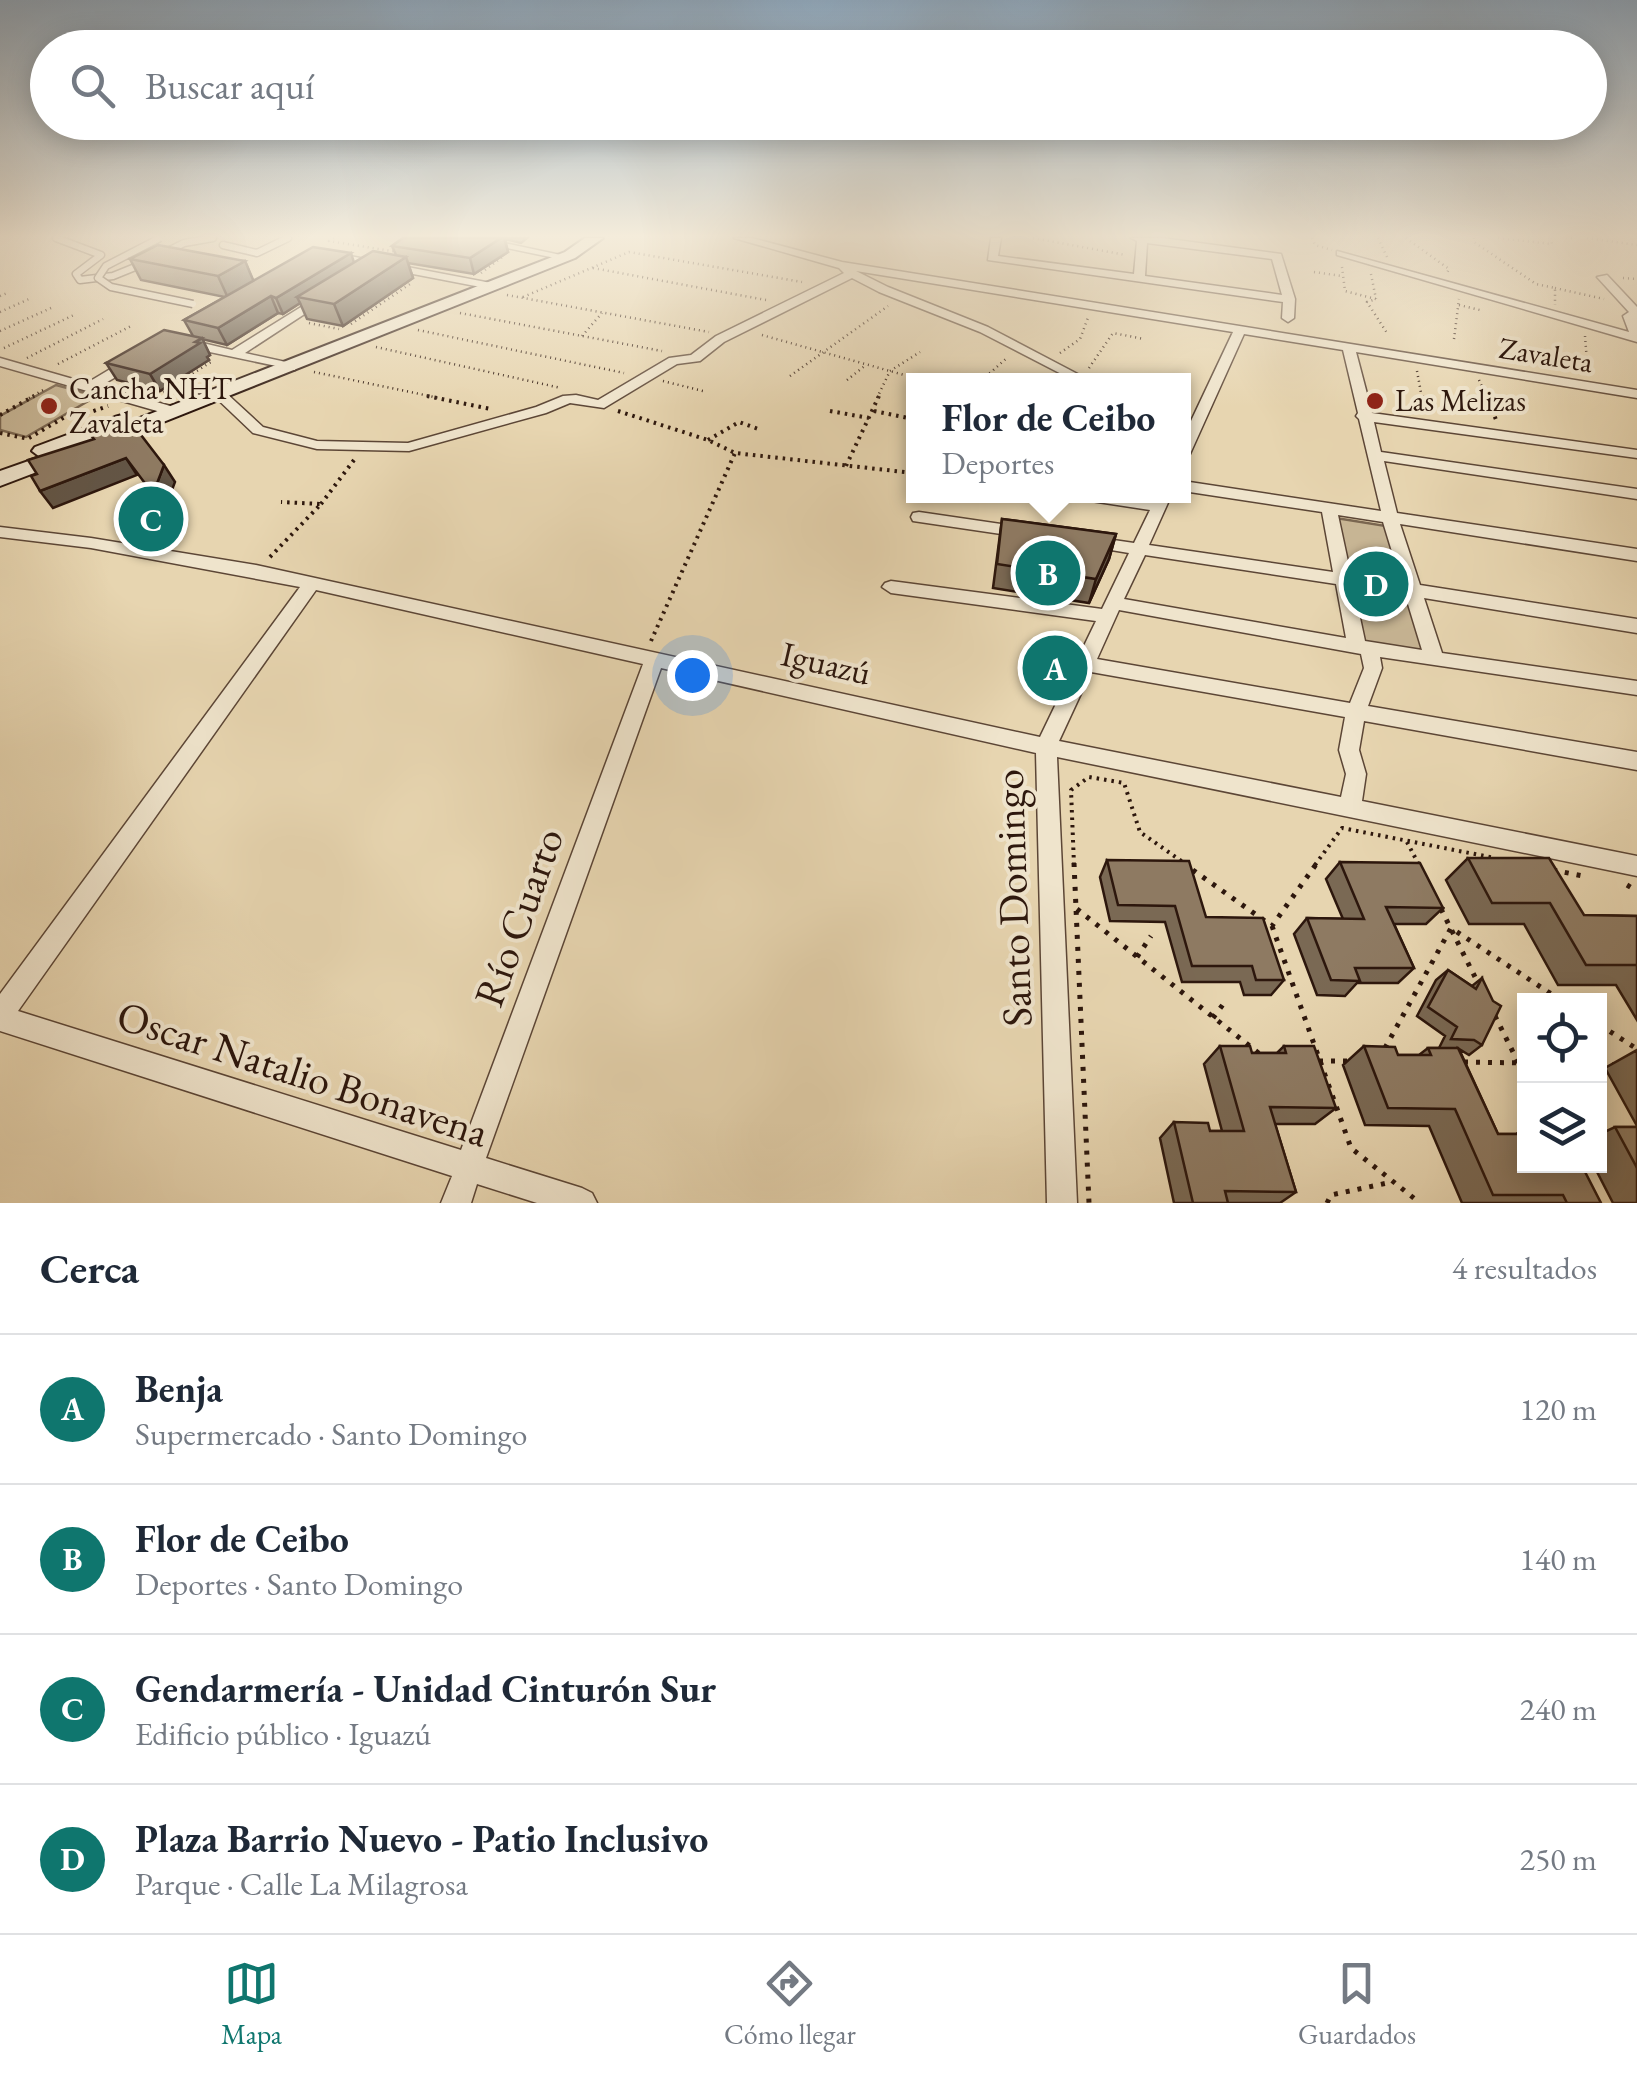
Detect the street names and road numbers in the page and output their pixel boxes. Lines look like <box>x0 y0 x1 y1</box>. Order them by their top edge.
street label: Zavaleta <box>1496 328 1596 381</box>
street label: Iguazú <box>777 630 876 695</box>
street label: Santo Domingo <box>981 768 1044 1028</box>
street label: Río Cuarto <box>461 820 576 1014</box>
street label: Oscar Natalio Bonavena <box>110 988 496 1159</box>

